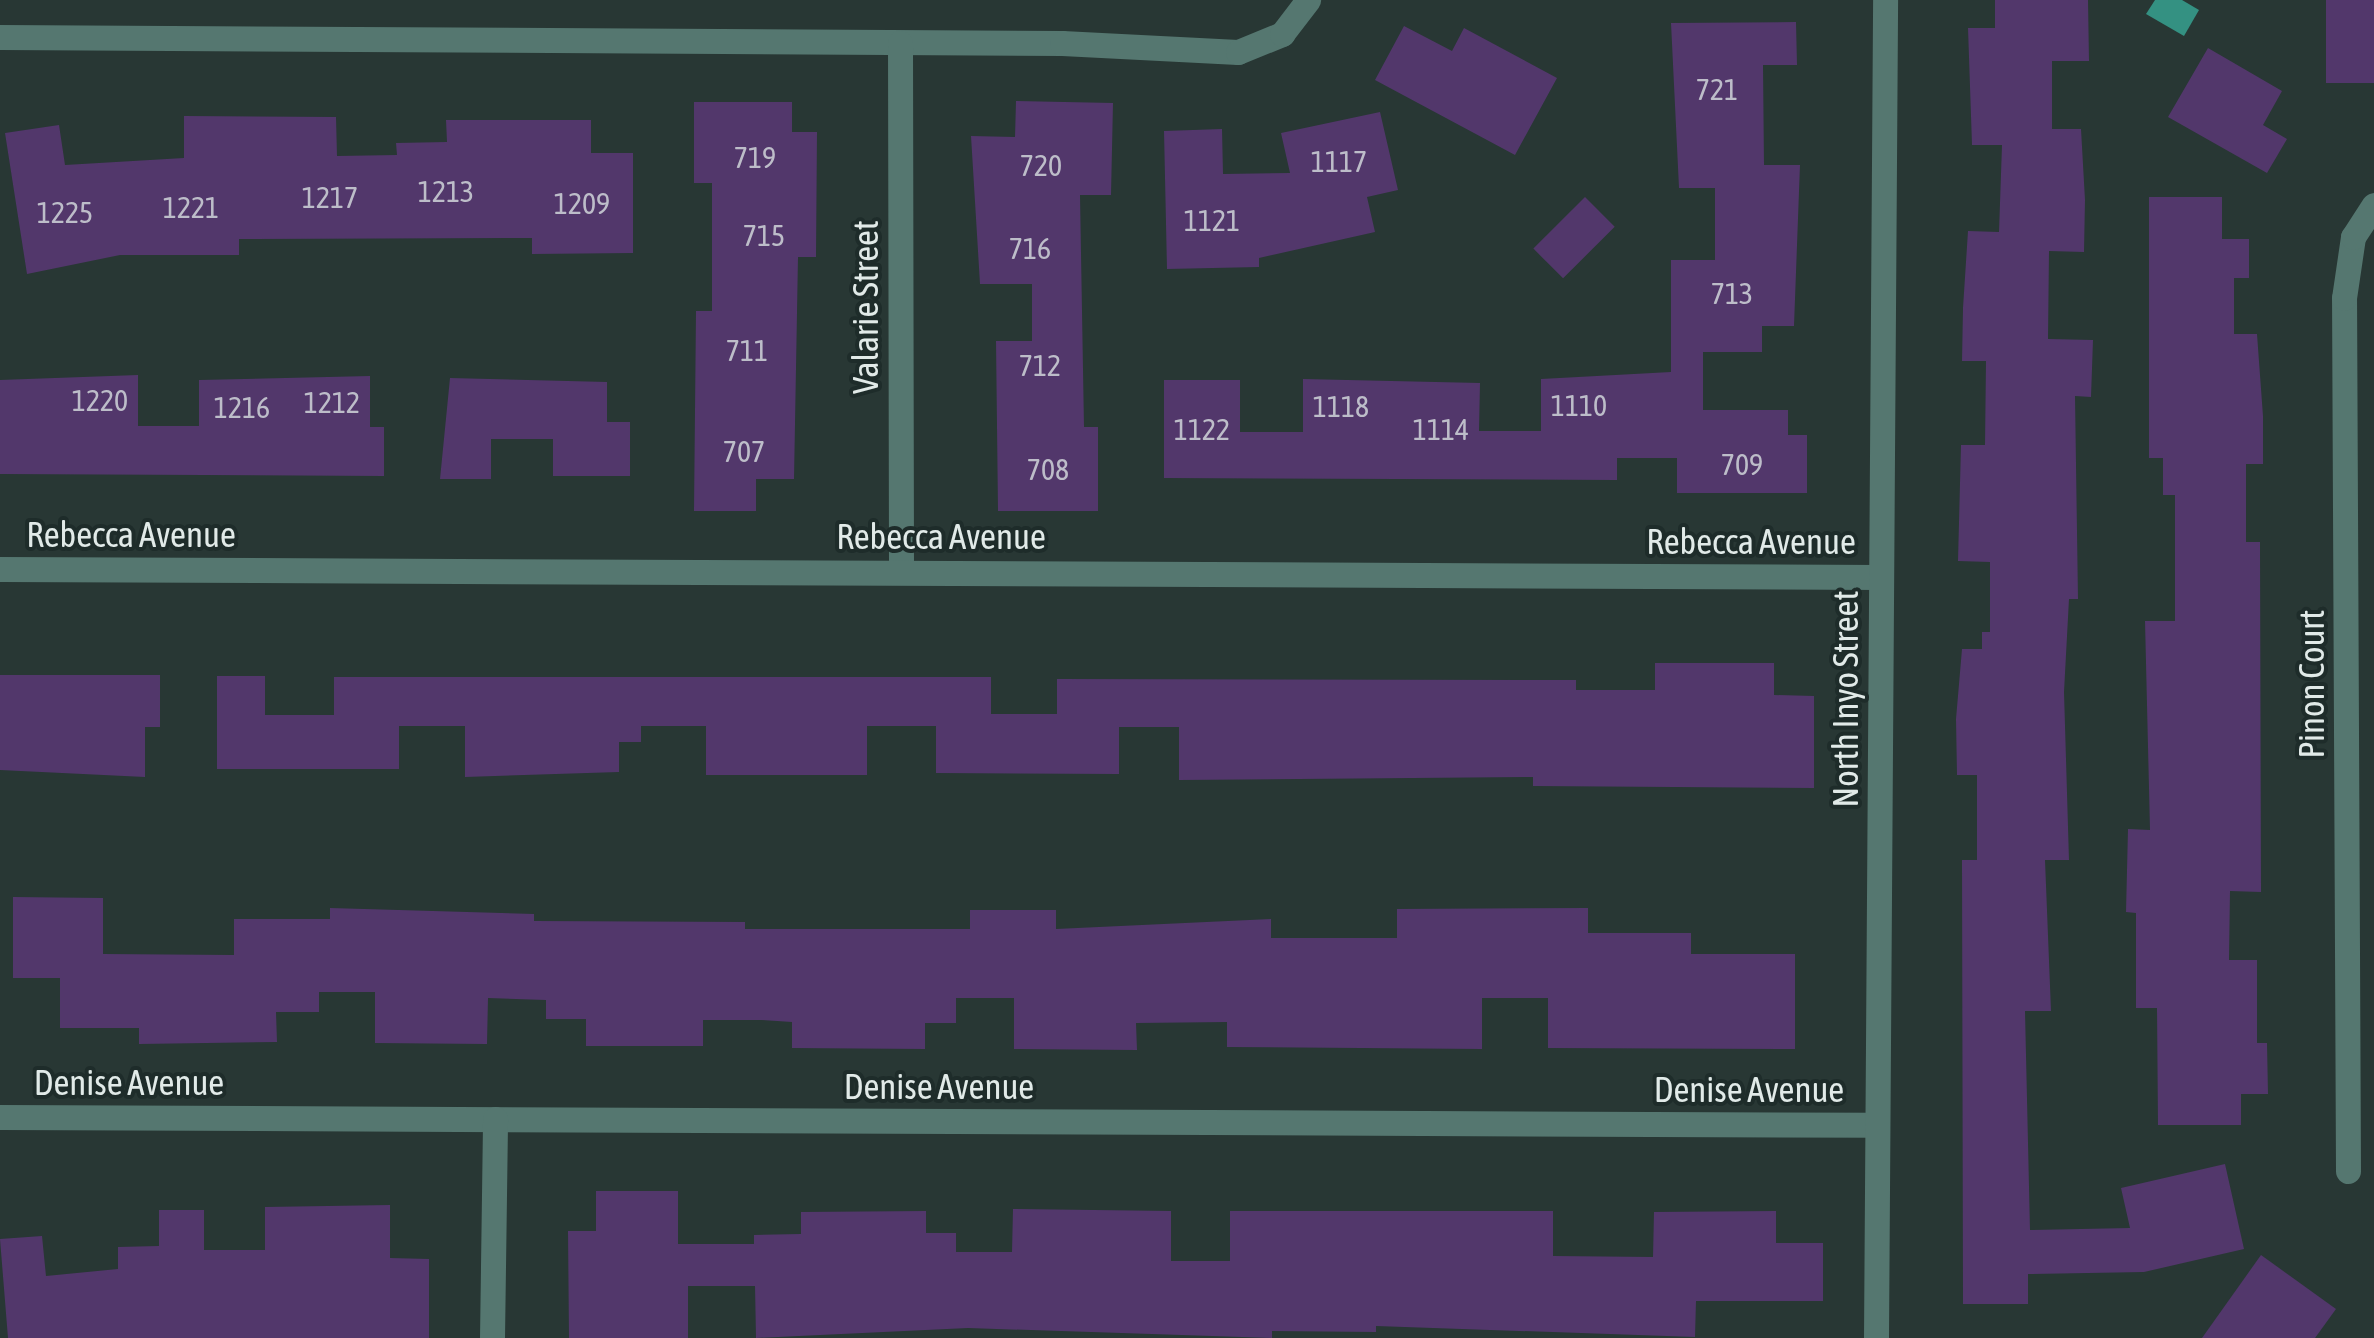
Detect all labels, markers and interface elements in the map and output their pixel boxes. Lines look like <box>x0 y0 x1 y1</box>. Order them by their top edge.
house number: 721 <box>1696 71 1738 107</box>
house number: 719 <box>734 139 776 175</box>
house number: 1117 <box>1311 143 1367 179</box>
house number: 720 <box>1020 147 1062 183</box>
house number: 1213 <box>418 173 474 209</box>
house number: 1217 <box>302 179 358 215</box>
house number: 1209 <box>554 185 610 221</box>
house number: 1221 <box>163 189 219 225</box>
house number: 1225 <box>37 194 93 230</box>
house number: 1121 <box>1184 202 1240 238</box>
house number: 715 <box>743 217 785 253</box>
street label: Valarie Street <box>844 220 886 394</box>
house number: 716 <box>1009 230 1051 266</box>
house number: 713 <box>1711 275 1753 311</box>
house number: 711 <box>726 332 768 368</box>
house number: 712 <box>1019 347 1061 383</box>
house number: 1220 <box>72 382 128 418</box>
house number: 1212 <box>304 384 360 420</box>
house number: 1110 <box>1551 387 1607 423</box>
house number: 1118 <box>1313 388 1369 424</box>
house number: 1216 <box>214 389 270 425</box>
house number: 1122 <box>1174 411 1230 447</box>
house number: 1114 <box>1413 411 1469 447</box>
house number: 707 <box>723 433 765 469</box>
house number: 709 <box>1721 446 1763 482</box>
house number: 708 <box>1027 451 1069 487</box>
street label: Rebecca Avenue <box>26 513 236 555</box>
street label: Rebecca Avenue <box>836 515 1046 557</box>
street label: Rebecca Avenue <box>1646 520 1856 562</box>
street label: North Inyo Street <box>1824 591 1866 807</box>
street label: Pinon Court <box>2290 610 2332 758</box>
street label: Denise Avenue <box>34 1061 224 1103</box>
street label: Denise Avenue <box>844 1065 1034 1107</box>
street label: Denise Avenue <box>1654 1068 1844 1110</box>

